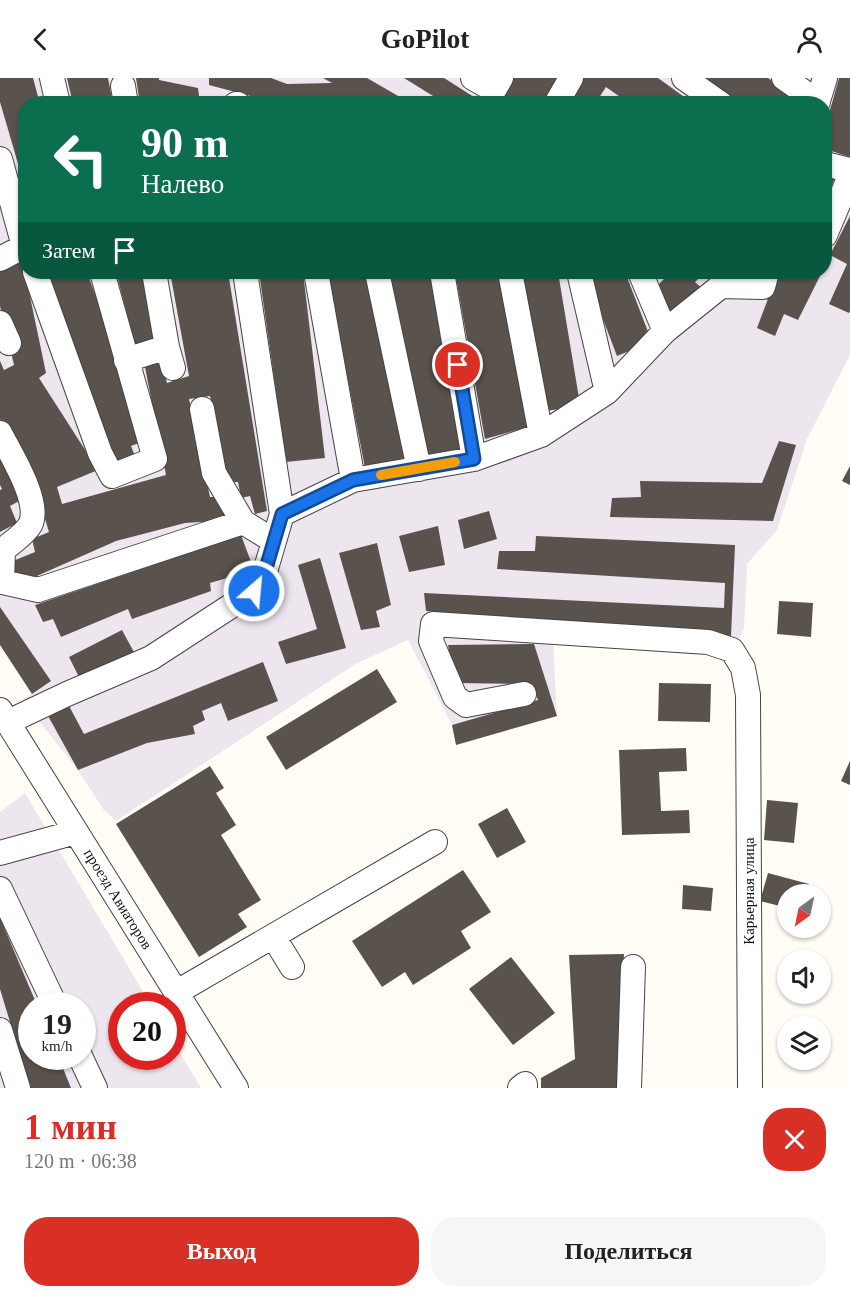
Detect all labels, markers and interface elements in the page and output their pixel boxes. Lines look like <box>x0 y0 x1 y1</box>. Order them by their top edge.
icon: back <box>24 23 57 56</box>
icon: person <box>793 23 826 56</box>
text: GoPilot <box>381 24 469 54</box>
icon: left <box>42 120 120 198</box>
text: 90 m <box>141 120 229 166</box>
text: Налево <box>141 169 224 199</box>
icon: arrive <box>108 234 141 267</box>
text: Затем <box>42 238 96 263</box>
pin <box>432 339 483 390</box>
icon: arrive <box>441 348 474 381</box>
position arrow <box>222 559 286 623</box>
street label: Карьерная улица <box>741 837 757 945</box>
street label: проезд Авиаторов <box>81 846 155 952</box>
north arrow <box>777 884 831 938</box>
map controls <box>777 884 831 1070</box>
button: sound <box>777 950 831 1004</box>
speed limit sign: 20 <box>108 992 186 1070</box>
text: 19 <box>42 1007 72 1040</box>
button: layers <box>777 1016 831 1070</box>
text: km/h <box>42 1038 72 1054</box>
text: 1 мин <box>24 1107 117 1147</box>
button: close <box>763 1108 826 1171</box>
text: 120 m · 06:38 <box>24 1150 137 1172</box>
button: Выход <box>24 1217 419 1286</box>
button: Поделиться <box>431 1217 826 1286</box>

